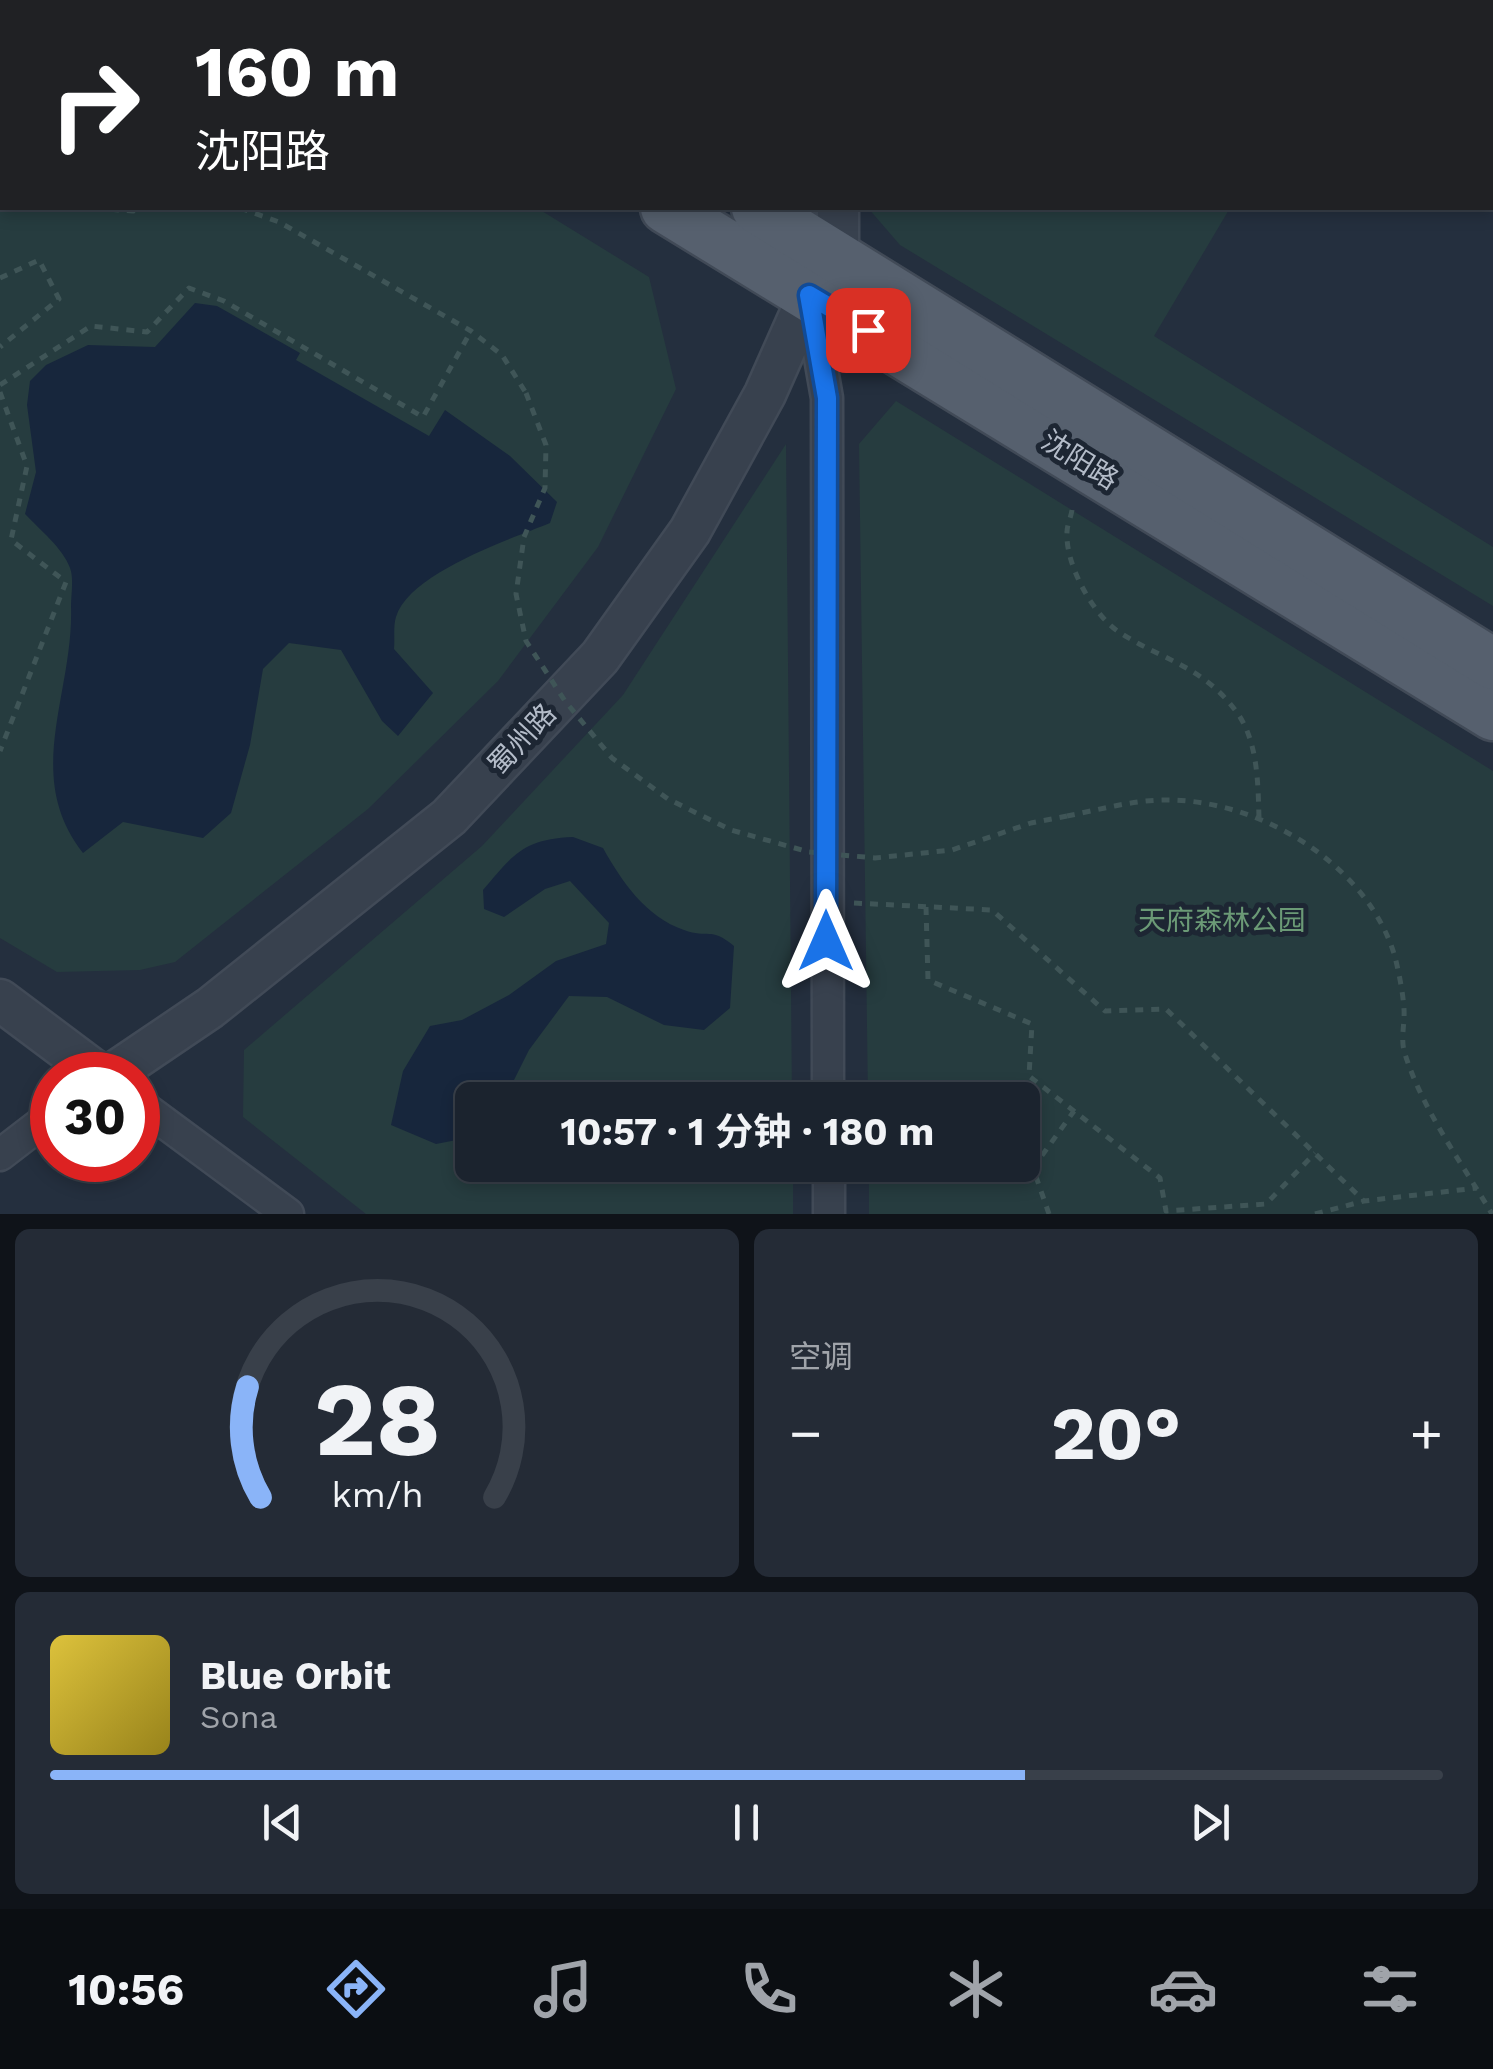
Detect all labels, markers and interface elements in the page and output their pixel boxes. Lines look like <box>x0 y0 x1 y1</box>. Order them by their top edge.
text: 160 m <box>195 31 399 113</box>
icon: right <box>30 40 160 170</box>
text: 沈阳路 <box>195 125 330 178</box>
pin <box>826 288 911 373</box>
icon: arrive <box>841 303 896 358</box>
street label: 沈阳路 <box>1036 424 1124 496</box>
street label: 蜀州路 <box>481 697 563 781</box>
position arrow <box>774 889 878 993</box>
park label: 天府森林公园 <box>1138 904 1306 937</box>
speed limit sign: 30 <box>30 1052 160 1182</box>
text: 10:57 · 1 分钟 · 180 m <box>561 1110 934 1154</box>
text: 空调 <box>789 1338 853 1376</box>
text: 28 <box>313 1358 441 1480</box>
text: 20° <box>1051 1389 1181 1477</box>
text: − <box>789 1401 822 1465</box>
text: + <box>1410 1401 1443 1465</box>
text: km/h <box>331 1474 423 1516</box>
text: Blue Orbit <box>200 1654 391 1698</box>
text: Sona <box>200 1698 278 1736</box>
icon: previous <box>255 1795 310 1850</box>
icon: pause <box>719 1795 774 1850</box>
icon: next <box>1183 1795 1238 1850</box>
icon: directions <box>321 1954 391 2024</box>
icon: music <box>528 1954 598 2024</box>
icon: phone <box>734 1954 804 2024</box>
icon: climate <box>941 1954 1011 2024</box>
icon: car <box>1148 1954 1218 2024</box>
icon: filters <box>1355 1954 1425 2024</box>
text: 10:56 <box>68 1963 184 2016</box>

